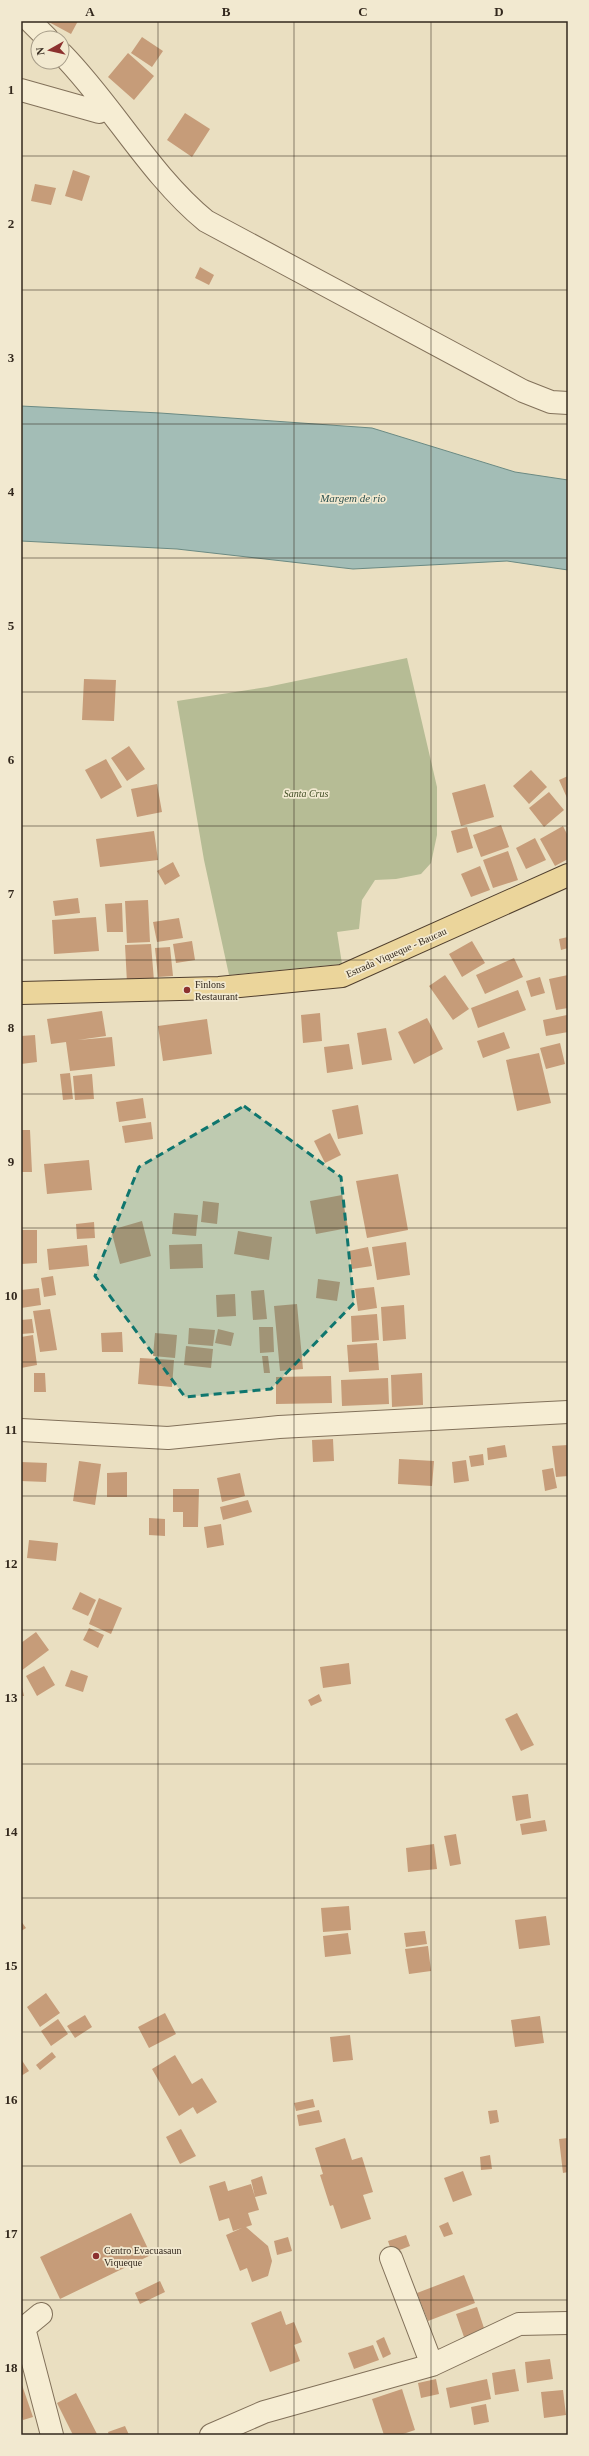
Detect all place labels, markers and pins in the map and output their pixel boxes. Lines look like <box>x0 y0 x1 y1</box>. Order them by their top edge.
place label: Finlons Restaurant <box>195 979 238 1002</box>
marker: Finlons Restaurant <box>182 985 192 995</box>
place label: Centro Evacuasaun Viqueque <box>104 2245 181 2268</box>
marker: Centro Evacuasaun Viqueque <box>91 2251 101 2261</box>

